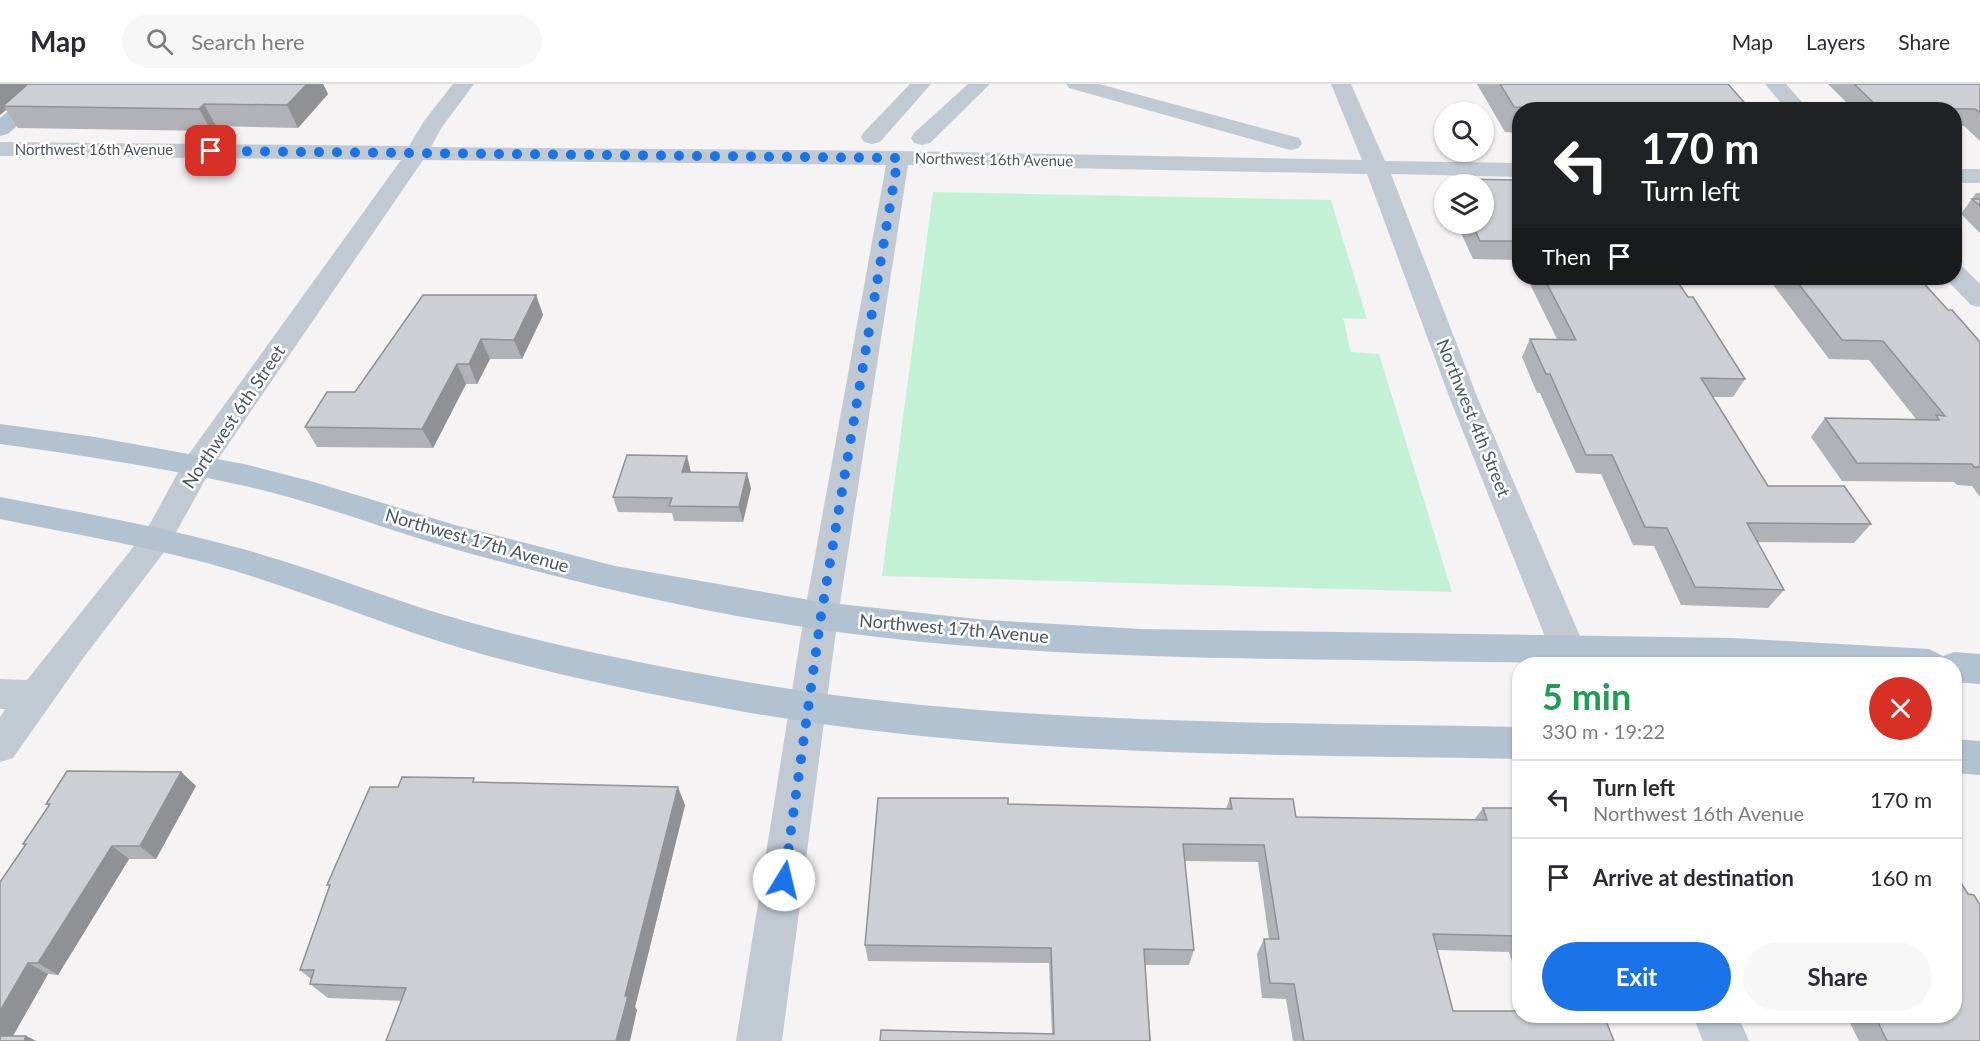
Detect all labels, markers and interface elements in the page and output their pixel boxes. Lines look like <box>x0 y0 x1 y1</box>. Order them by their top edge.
search box <box>122 14 542 68</box>
text: Map <box>30 24 86 58</box>
icon: search <box>143 25 176 58</box>
text: Search here <box>191 28 305 55</box>
text: Map <box>1732 29 1773 54</box>
text: Layers <box>1806 29 1865 54</box>
text: Share <box>1898 29 1950 54</box>
map controls <box>1434 102 1494 234</box>
button: search <box>1434 102 1494 162</box>
text: 170 m <box>1641 123 1759 173</box>
pin <box>185 125 236 176</box>
icon: left <box>1542 126 1620 204</box>
icon: arrive <box>194 134 227 167</box>
street label: Northwest 16th Avenue <box>15 140 173 158</box>
street label: Northwest 16th Avenue <box>915 149 1073 169</box>
button: layers <box>1434 174 1494 234</box>
text: Turn left <box>1641 174 1740 207</box>
icon: arrive <box>1603 240 1636 273</box>
text: Then <box>1542 243 1591 270</box>
street label: Northwest 4th Street <box>1432 336 1516 500</box>
street label: Northwest 6th Street <box>177 340 290 492</box>
street label: Northwest 17th Avenue <box>383 503 572 577</box>
street label: Northwest 17th Avenue <box>858 609 1050 647</box>
text: 5 min <box>1542 674 1631 718</box>
button: close <box>1869 677 1932 740</box>
text: 330 m · 19:22 <box>1542 719 1665 743</box>
text: Turn left <box>1593 774 1675 801</box>
icon: left <box>1542 783 1575 816</box>
text: 170 m <box>1870 786 1932 813</box>
text: Northwest 16th Avenue <box>1593 801 1804 825</box>
position arrow <box>752 848 816 912</box>
icon: arrive <box>1542 861 1575 894</box>
text: Arrive at destination <box>1593 864 1794 891</box>
text: 160 m <box>1870 864 1932 891</box>
button: Exit <box>1542 942 1731 1011</box>
button: Share <box>1743 942 1932 1011</box>

